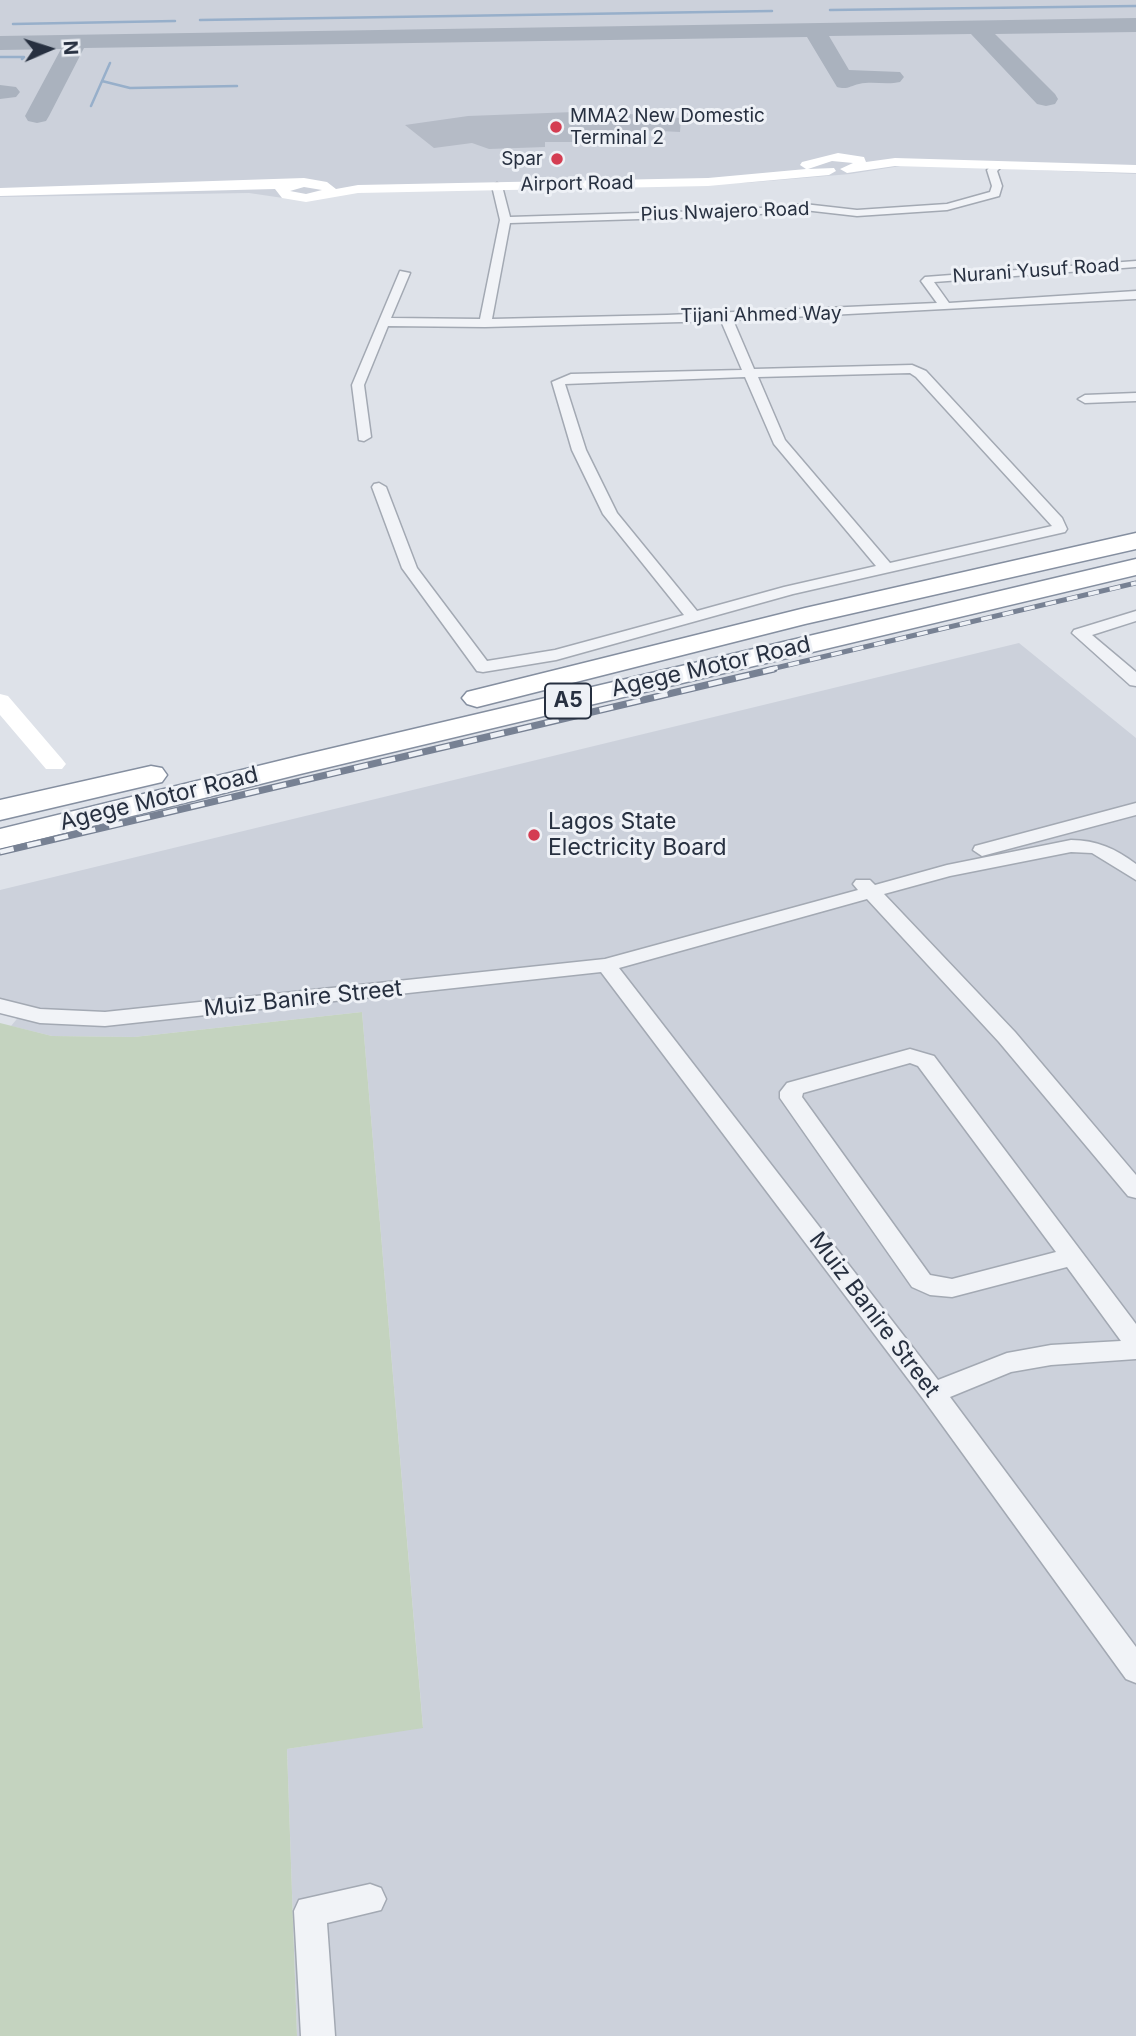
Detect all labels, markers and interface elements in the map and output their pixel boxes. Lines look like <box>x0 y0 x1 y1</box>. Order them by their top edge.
north arrow <box>14 14 84 84</box>
text: N <box>59 40 82 56</box>
place label: MMA2 New Domestic Terminal 2 <box>570 105 765 149</box>
marker: MMA2 New Domestic Terminal 2 <box>548 119 564 135</box>
place label: Spar <box>501 148 543 170</box>
marker: Spar <box>549 151 565 167</box>
street label: Airport Road <box>520 172 634 196</box>
street label: Pius Nwajero Road <box>640 198 810 226</box>
street label: Nurani Yusuf Road <box>952 254 1120 288</box>
street label: Tijani Ahmed Way <box>680 302 842 328</box>
street label: Agege Motor Road <box>609 631 813 703</box>
road number: A5 <box>545 684 591 718</box>
street label: Agege Motor Road <box>57 761 261 837</box>
place label: Lagos State Electricity Board <box>548 808 726 862</box>
marker: Lagos State Electricity Board <box>526 827 542 843</box>
street label: Muiz Banire Street <box>202 975 404 1023</box>
street label: Muiz Banire Street <box>803 1227 945 1403</box>

